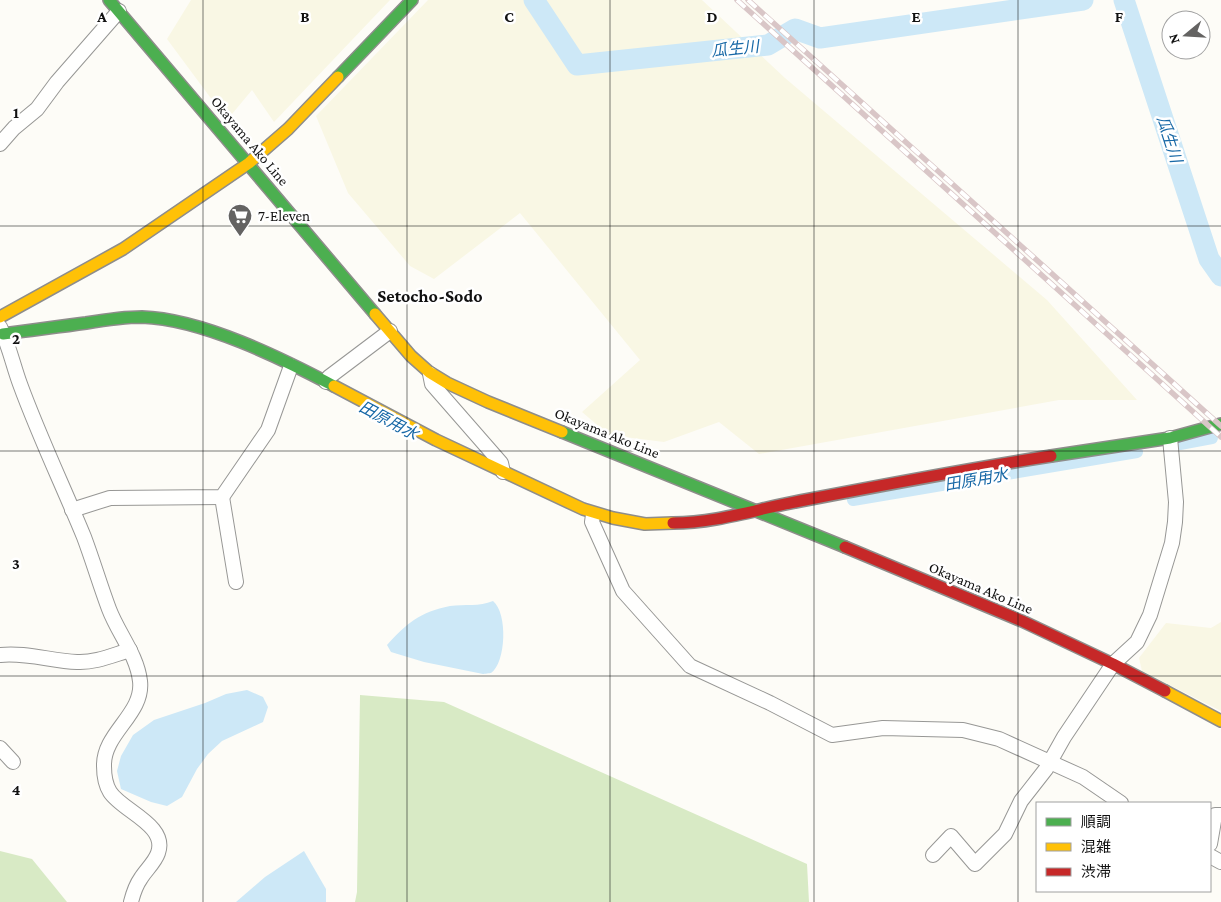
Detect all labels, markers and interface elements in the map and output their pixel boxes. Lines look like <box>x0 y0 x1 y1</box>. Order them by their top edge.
text: A <box>96 8 107 25</box>
text: B <box>300 8 310 25</box>
text: C <box>504 8 514 25</box>
text: D <box>706 8 718 25</box>
text: E <box>911 8 921 25</box>
text: F <box>1115 8 1124 25</box>
north arrow <box>1161 10 1211 60</box>
text: N <box>1164 32 1183 46</box>
water label: 瓜生川 <box>710 37 762 59</box>
street label: Okayama Ako Line <box>207 93 292 190</box>
text: 1 <box>13 104 19 121</box>
water label: 瓜生川 <box>1154 114 1186 167</box>
supermarket icon: 7-Eleven <box>227 203 253 237</box>
place label: 7-Eleven <box>258 208 310 224</box>
district label: Setocho-Sodo <box>377 286 483 306</box>
text: 2 <box>12 330 20 347</box>
water label: 田原用水 <box>357 398 423 444</box>
street label: Okayama Ako Line <box>552 405 662 462</box>
water label: 田原用水 <box>943 465 1011 493</box>
text: 3 <box>12 555 20 572</box>
street label: Okayama Ako Line <box>926 559 1036 618</box>
text: 4 <box>12 781 21 798</box>
legend <box>1036 802 1211 892</box>
text: 順調 <box>1081 814 1111 830</box>
text: 混雑 <box>1081 839 1111 855</box>
text: 渋滞 <box>1081 864 1111 880</box>

